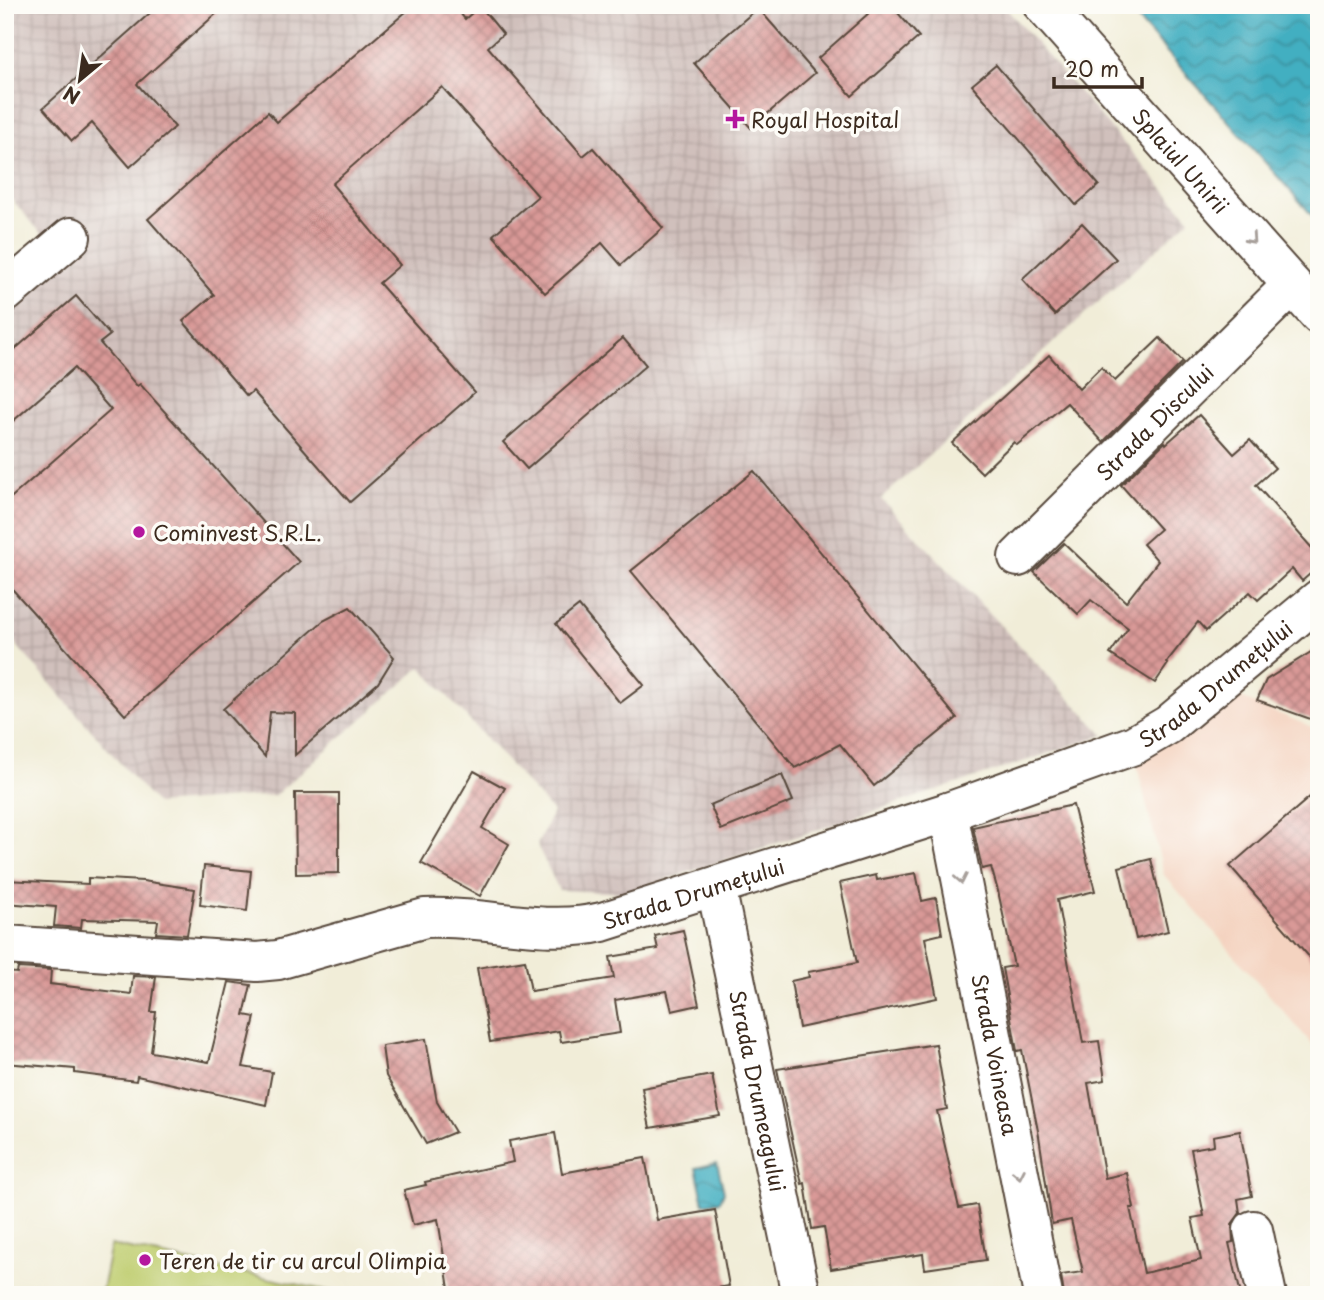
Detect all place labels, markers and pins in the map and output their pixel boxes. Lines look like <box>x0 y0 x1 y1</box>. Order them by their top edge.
place label: Royal Hospital <box>751 103 899 135</box>
marker: Royal Hospital <box>725 109 745 129</box>
place label: Cominvest S.R.L. <box>153 516 322 548</box>
marker: Cominvest S.R.L. <box>131 524 147 540</box>
place label: Teren de tir cu arcul Olimpia <box>159 1244 447 1276</box>
marker: Teren de tir cu arcul Olimpia <box>137 1252 153 1268</box>

